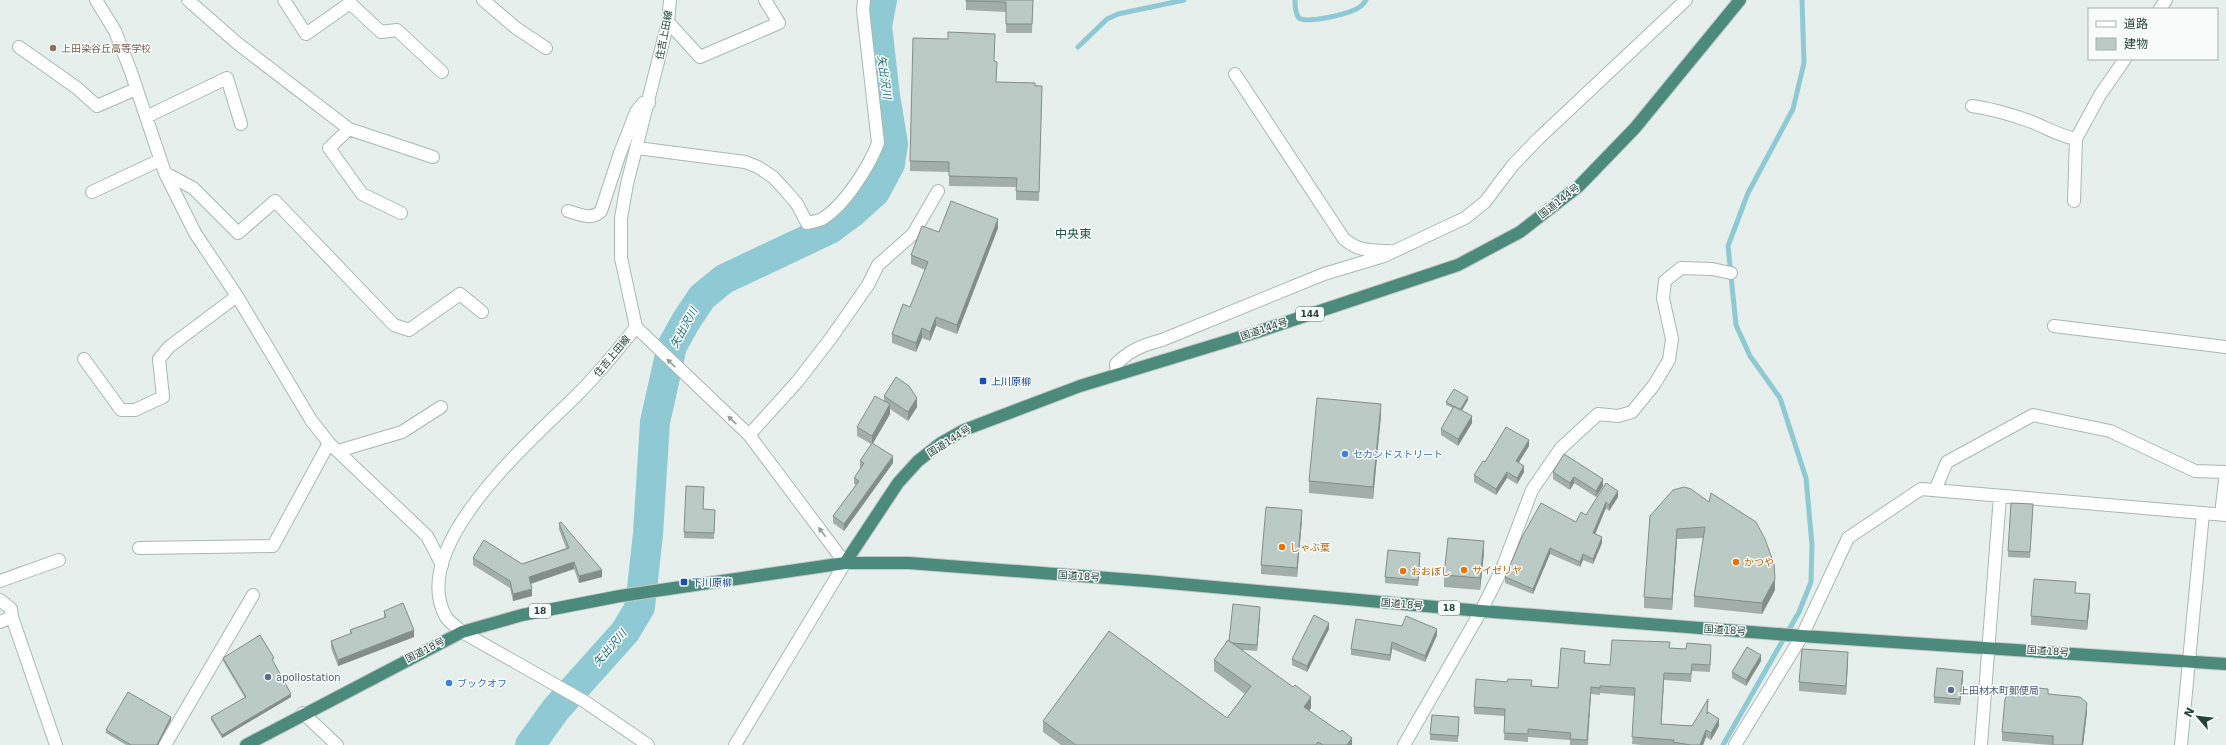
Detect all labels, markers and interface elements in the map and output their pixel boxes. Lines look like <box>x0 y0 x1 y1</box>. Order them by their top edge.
legend <box>2088 8 2218 60</box>
street label: 住吉上田線 <box>654 9 674 61</box>
text: 道路 <box>2124 17 2148 31</box>
text: 建物 <box>2124 37 2148 51</box>
marker: 上田染谷丘高等学校 <box>48 43 58 53</box>
place label: 上田染谷丘高等学校 <box>61 43 151 54</box>
water label: 矢出沢川 <box>875 54 894 101</box>
street label: 国道144号 <box>1536 182 1582 220</box>
district label: 中央東 <box>1055 227 1091 241</box>
water label: 矢出沢川 <box>668 305 701 350</box>
road number: 144 <box>1296 307 1324 321</box>
street label: 国道144号 <box>1239 316 1289 342</box>
street label: 住吉上田線 <box>592 333 632 379</box>
one-way arrow <box>666 358 676 367</box>
marker: 上川原柳 <box>978 376 988 386</box>
place label: 上川原柳 <box>991 376 1031 387</box>
one-way arrow <box>727 415 737 424</box>
street label: 国道144号 <box>925 423 973 459</box>
marker: セカンドストリート <box>1340 449 1350 459</box>
place label: セカンドストリート <box>1353 449 1443 460</box>
one-way arrow <box>818 526 826 537</box>
marker: しゃぶ葉 <box>1277 542 1287 552</box>
place label: しゃぶ葉 <box>1290 542 1330 553</box>
marker: かつや <box>1731 557 1741 567</box>
place label: かつや <box>1744 557 1774 568</box>
marker: サイゼリヤ <box>1459 565 1469 575</box>
place label: サイゼリヤ <box>1472 565 1522 576</box>
marker: おおぼし <box>1398 566 1408 576</box>
place label: おおぼし <box>1411 566 1451 577</box>
street label: 国道18号 <box>1057 569 1101 583</box>
marker: 下川原柳 <box>679 577 689 587</box>
place label: 下川原柳 <box>692 577 732 588</box>
street label: 国道18号 <box>1380 597 1424 611</box>
road number: 18 <box>1438 601 1460 615</box>
road number: 18 <box>529 604 551 618</box>
street label: 国道18号 <box>1703 623 1747 637</box>
water label: 矢出沢川 <box>591 626 630 669</box>
street label: 国道18号 <box>403 635 447 665</box>
street label: 国道18号 <box>2026 644 2070 658</box>
marker: apollostation <box>263 672 273 682</box>
place label: apollostation <box>276 672 341 683</box>
marker: ブックオフ <box>444 678 454 688</box>
place label: ブックオフ <box>457 678 507 689</box>
marker: 上田材木町郵便局 <box>1946 685 1956 695</box>
place label: 上田材木町郵便局 <box>1959 685 2039 696</box>
north arrow <box>2178 697 2218 737</box>
text: N <box>2182 705 2198 720</box>

